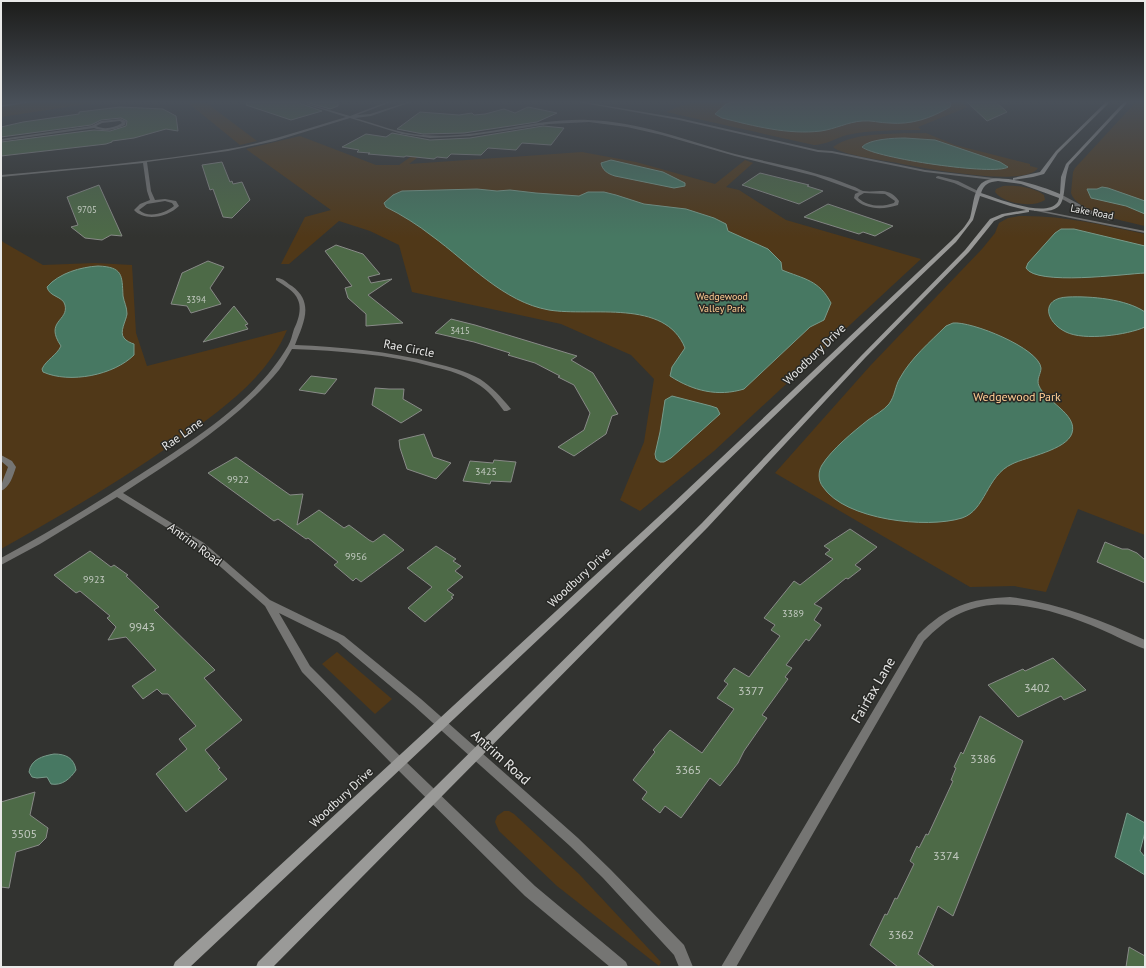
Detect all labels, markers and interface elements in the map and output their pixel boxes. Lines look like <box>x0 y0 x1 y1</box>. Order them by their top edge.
street label: Lake Road <box>1069 201 1115 223</box>
house number: 9705 <box>77 204 97 215</box>
park label: Wedgewood Valley Park <box>696 290 748 315</box>
house number: 3394 <box>186 294 206 305</box>
street label: Woodbury Drive <box>780 320 848 388</box>
house number: 3415 <box>450 325 470 336</box>
street label: Rae Circle <box>382 336 436 360</box>
park label: Wedgewood Park <box>973 389 1061 404</box>
street label: Rae Lane <box>159 414 205 454</box>
house number: 3425 <box>475 465 497 478</box>
house number: 9922 <box>227 473 249 486</box>
street label: Antrim Road <box>165 519 225 569</box>
street label: Woodbury Drive <box>544 544 614 610</box>
house number: 9956 <box>345 550 367 563</box>
house number: 9923 <box>83 573 105 586</box>
house number: 3389 <box>782 607 804 620</box>
house number: 9943 <box>129 619 155 634</box>
street label: Fairfax Lane <box>847 654 899 726</box>
house number: 3402 <box>1024 680 1050 695</box>
house number: 3377 <box>738 683 764 698</box>
street label: Antrim Road <box>468 726 534 788</box>
house number: 3386 <box>970 751 996 766</box>
house number: 3365 <box>675 762 701 777</box>
street label: Woodbury Drive <box>306 764 376 830</box>
house number: 3505 <box>11 826 37 841</box>
house number: 3374 <box>933 848 960 863</box>
house number: 3362 <box>888 927 914 942</box>

